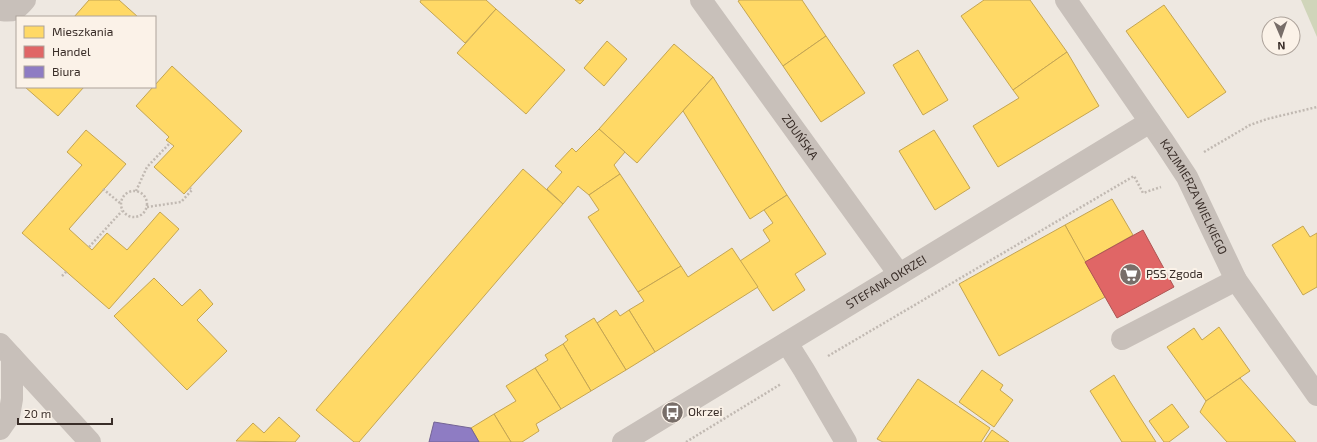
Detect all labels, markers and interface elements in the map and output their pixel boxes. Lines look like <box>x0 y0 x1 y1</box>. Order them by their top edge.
legend <box>16 16 156 88</box>
north arrow <box>1261 16 1301 56</box>
text: Mieszkania <box>52 24 113 38</box>
text: N <box>1277 40 1286 53</box>
text: Handel <box>52 44 91 58</box>
text: Biura <box>52 64 81 78</box>
street label: ZDUŃSKA <box>780 111 822 162</box>
street label: KAZIMIERZA WIELKIEGO <box>1158 136 1231 256</box>
street label: STEFANA OKRZEI <box>843 252 928 311</box>
supermarket icon: PSS Zgoda <box>1117 261 1143 287</box>
place label: PSS Zgoda <box>1146 266 1203 280</box>
bus stop icon: Okrzei <box>659 399 685 425</box>
scale bar <box>18 400 112 426</box>
place label: Okrzei <box>688 404 722 418</box>
text: 20 m <box>24 406 51 420</box>

